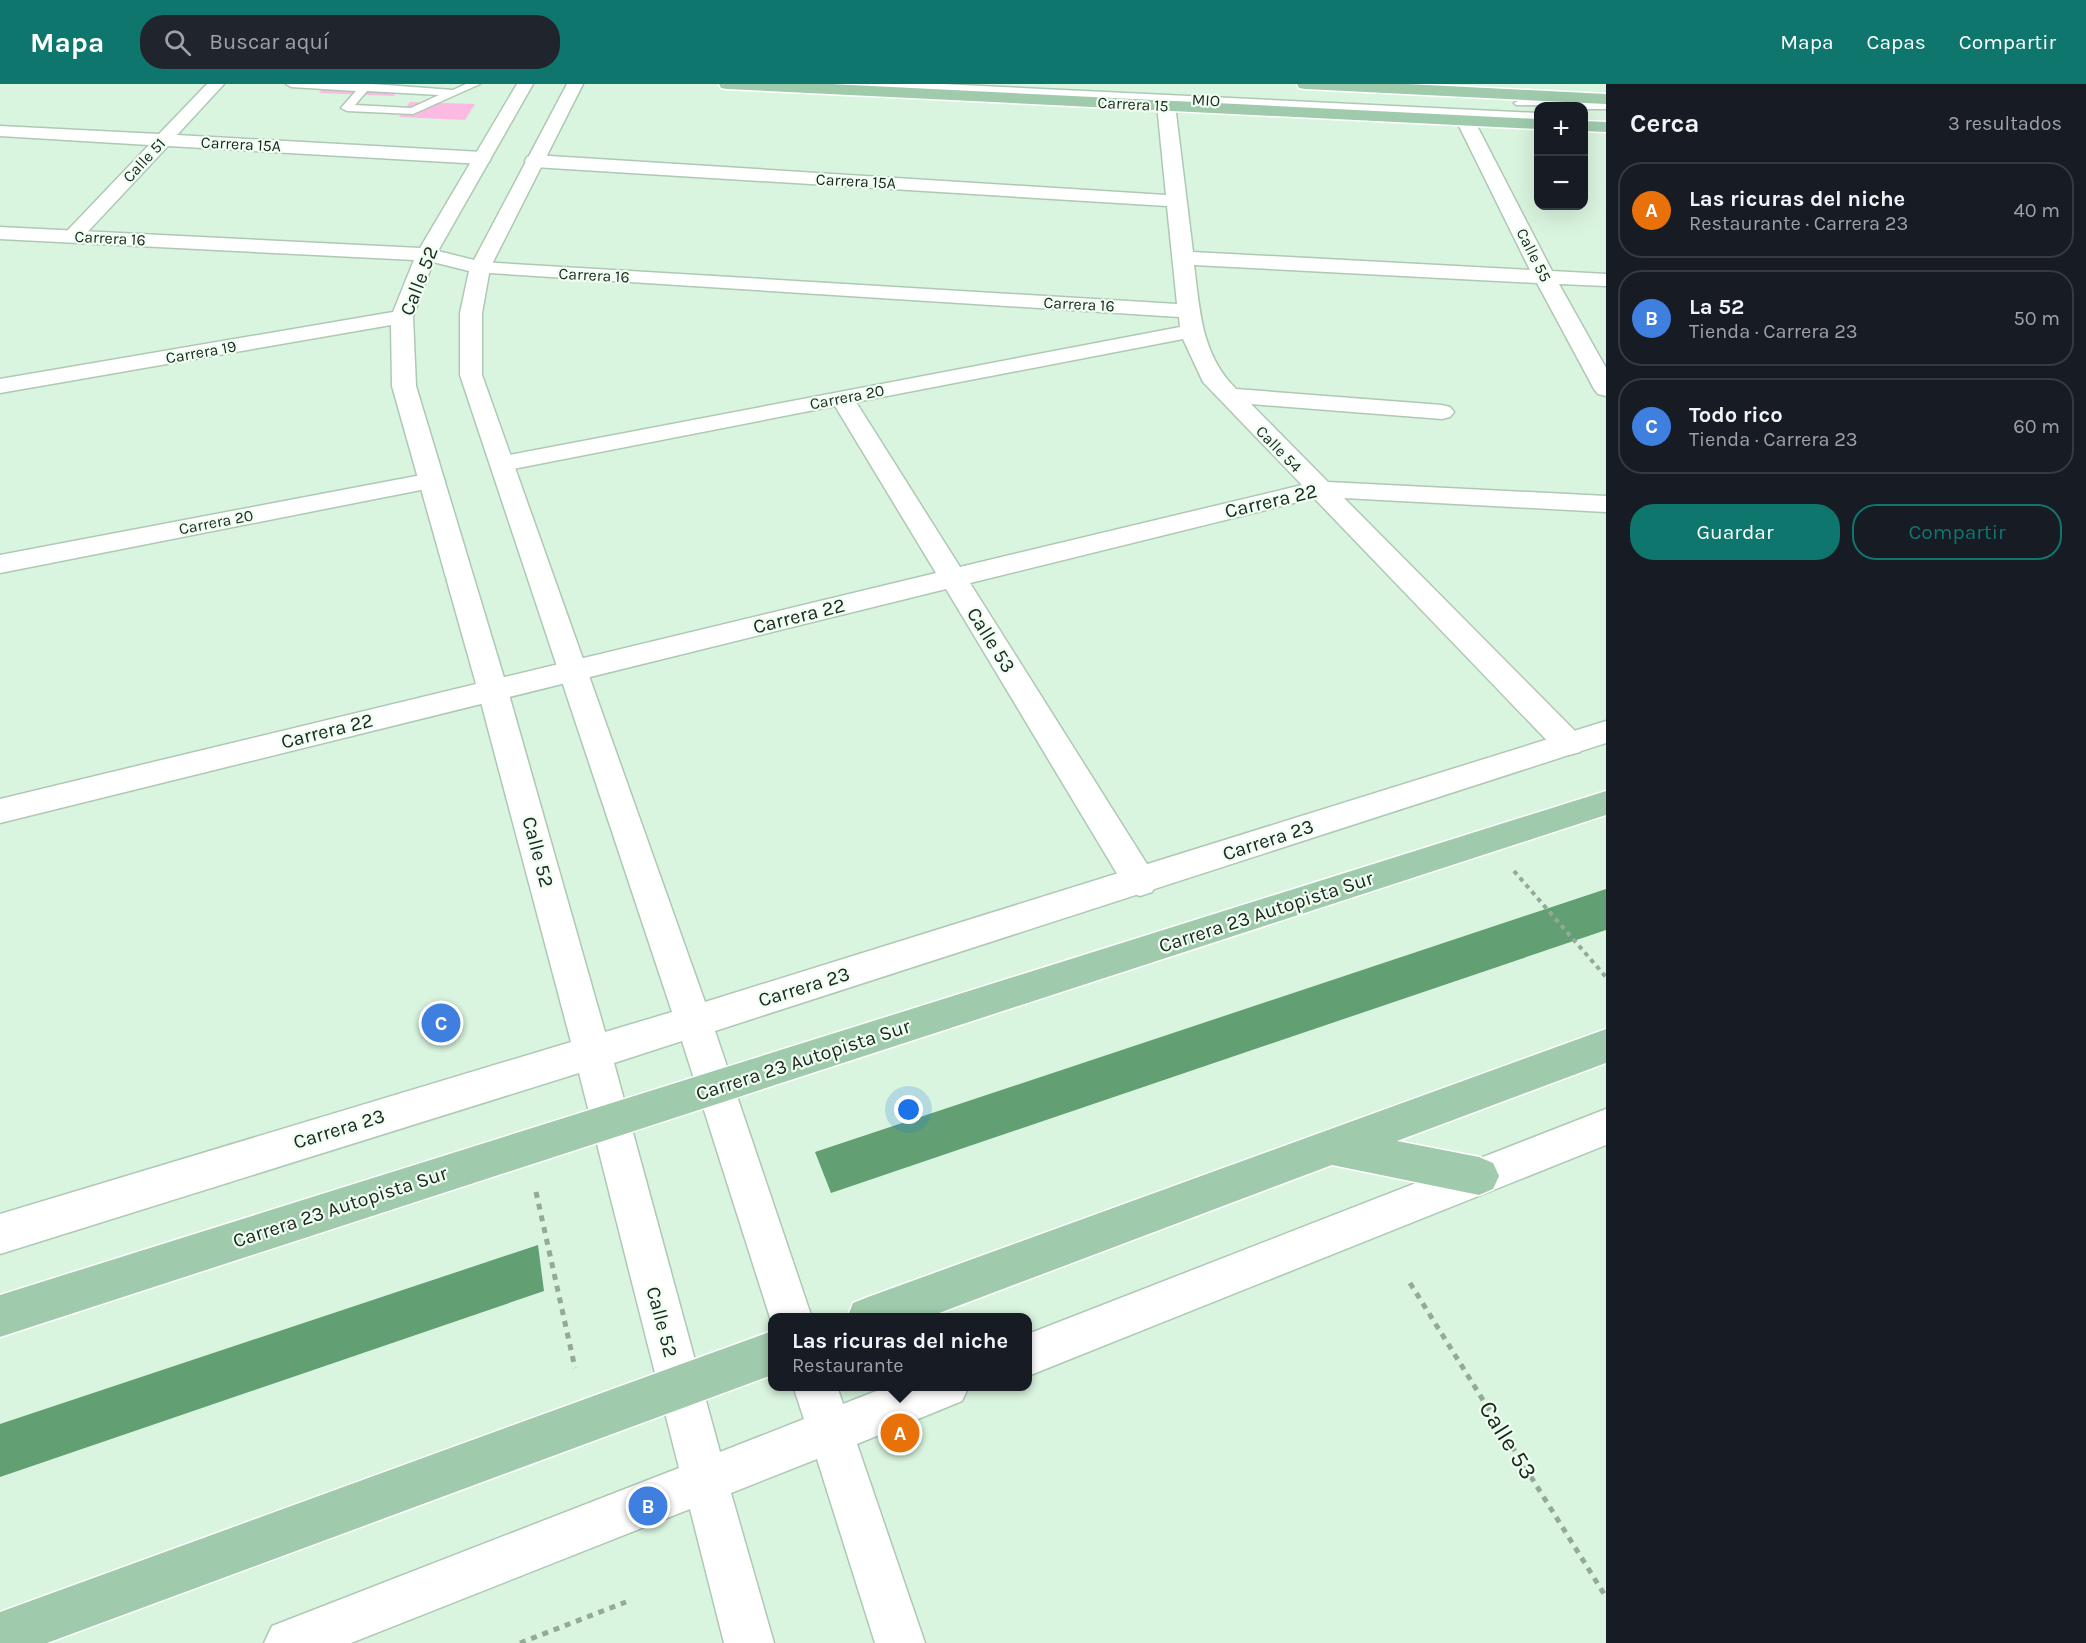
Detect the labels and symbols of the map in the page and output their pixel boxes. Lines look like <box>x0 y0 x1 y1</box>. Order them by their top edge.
street label: MIO <box>1191 90 1221 110</box>
street label: Carrera 15 <box>1097 93 1169 115</box>
street label: Carrera 15A <box>200 132 282 156</box>
street label: Calle 51 <box>119 134 169 186</box>
street label: Carrera 15A <box>815 169 897 193</box>
street label: Calle 55 <box>1512 225 1556 285</box>
street label: Carrera 16 <box>74 227 146 249</box>
street label: Calle 52 <box>395 243 443 319</box>
street label: Carrera 16 <box>558 264 630 286</box>
street label: Carrera 16 <box>1043 293 1115 315</box>
street label: Carrera 19 <box>164 336 238 368</box>
street label: Carrera 20 <box>808 380 886 414</box>
street label: Calle 54 <box>1252 422 1306 476</box>
street label: Carrera 22 <box>1223 479 1319 523</box>
street label: Carrera 20 <box>177 505 255 539</box>
street label: Carrera 22 <box>751 593 847 639</box>
street label: Calle 53 <box>962 603 1020 677</box>
street label: Carrera 22 <box>279 708 375 754</box>
street label: Calle 52 <box>518 814 558 890</box>
street label: Carrera 23 <box>1220 814 1316 866</box>
street label: Carrera 23 Autopista Sur <box>1156 866 1377 958</box>
street label: Carrera 23 <box>756 962 852 1012</box>
pin: C <box>422 1000 460 1046</box>
street label: Carrera 23 Autopista Sur <box>693 1014 914 1106</box>
your location <box>894 1095 923 1124</box>
street label: Carrera 23 <box>291 1104 387 1154</box>
street label: Carrera 23 Autopista Sur <box>230 1161 451 1253</box>
street label: Calle 52 <box>642 1284 682 1360</box>
street label: Calle 53 <box>1473 1396 1543 1484</box>
pin: A <box>880 1410 920 1456</box>
pin: B <box>628 1484 668 1528</box>

